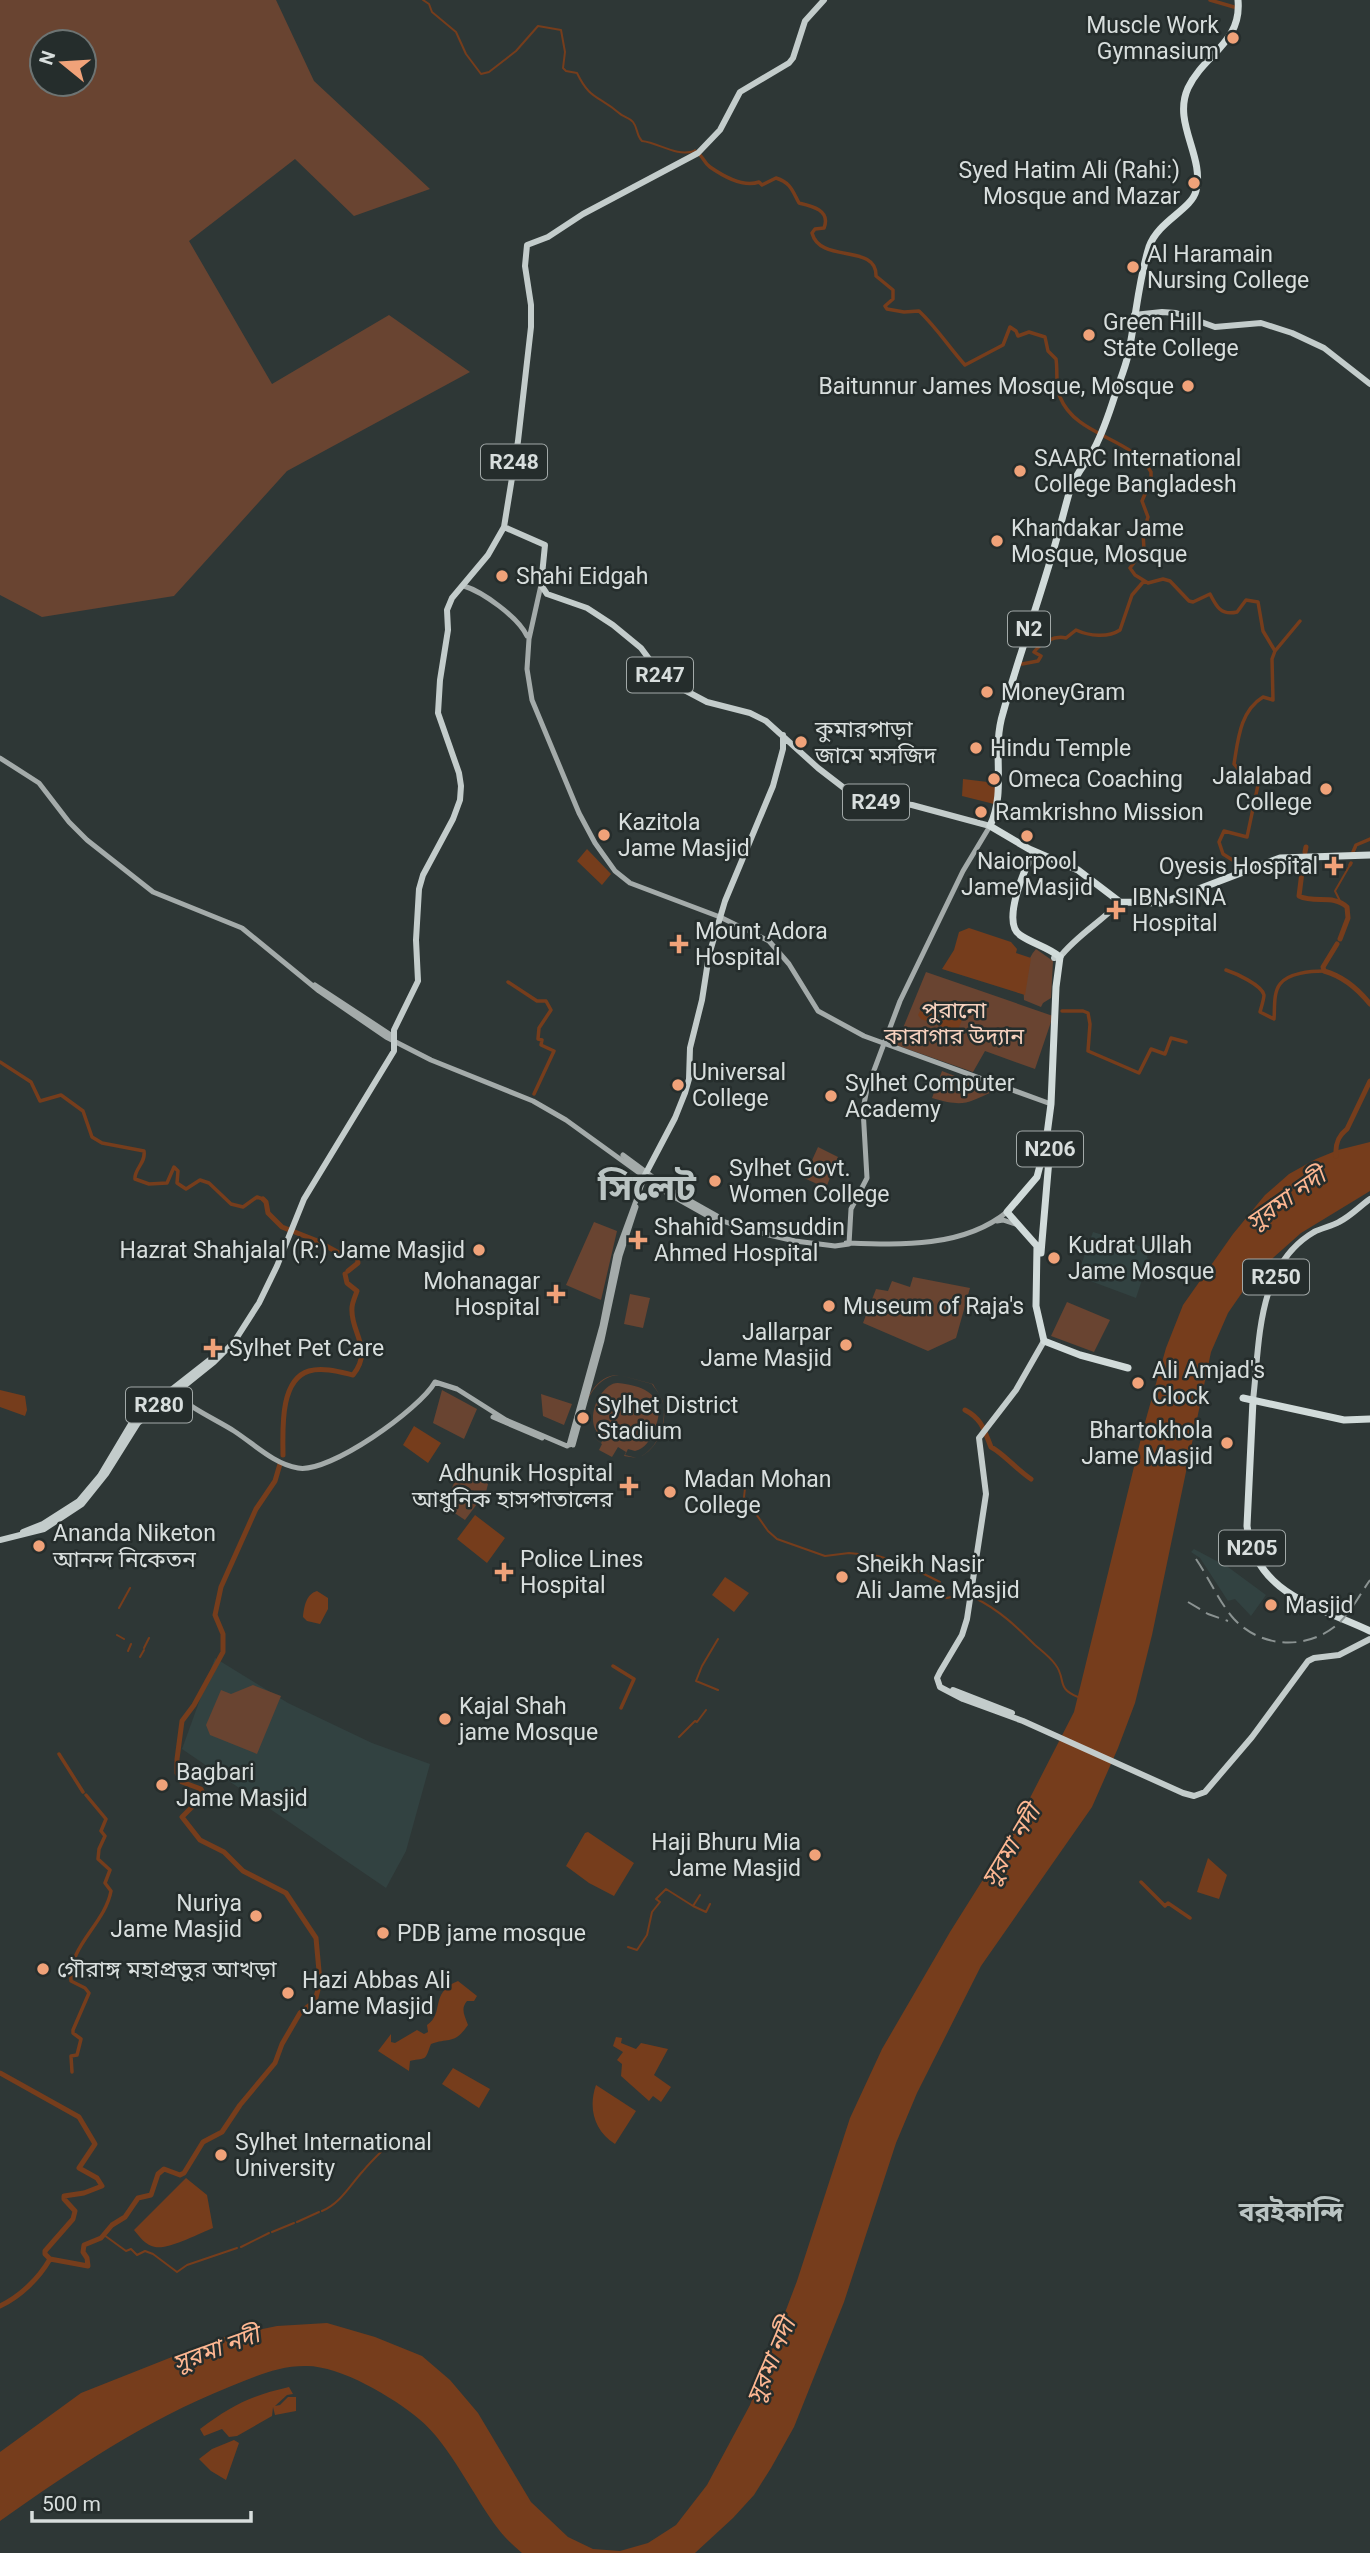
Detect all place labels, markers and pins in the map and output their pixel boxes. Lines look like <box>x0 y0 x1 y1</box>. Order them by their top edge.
place label: Muscle Work Gymnasium <box>1086 12 1219 65</box>
marker: Muscle Work Gymnasium <box>1225 30 1241 46</box>
place label: Syed Hatim Ali (Rahi:) Mosque and Mazar <box>959 157 1180 210</box>
marker: Syed Hatim Ali (Rahi:) Mosque and Mazar <box>1186 175 1202 191</box>
place label: Al Haramain Nursing College <box>1147 241 1309 294</box>
marker: Al Haramain Nursing College <box>1125 259 1141 275</box>
place label: Green Hill State College <box>1103 309 1239 362</box>
marker: Green Hill State College <box>1081 327 1097 343</box>
place label: Baitunnur James Mosque, Mosque <box>818 373 1174 400</box>
marker: Baitunnur James Mosque, Mosque <box>1180 378 1196 394</box>
place label: SAARC International College Bangladesh <box>1034 445 1241 498</box>
marker: SAARC International College Bangladesh <box>1012 463 1028 479</box>
place label: Khandakar Jame Mosque, Mosque <box>1011 515 1187 568</box>
marker: Khandakar Jame Mosque, Mosque <box>989 533 1005 549</box>
place label: Shahi Eidgah <box>516 563 649 590</box>
marker: Shahi Eidgah <box>494 568 510 584</box>
place label: MoneyGram <box>1001 679 1126 706</box>
marker: MoneyGram <box>979 684 995 700</box>
place label: কুমারপাড়া জামে মসজিদ <box>814 716 936 769</box>
marker: কুমারপাড়া জামে মসজিদ <box>793 734 809 750</box>
place label: Hindu Temple <box>990 735 1131 762</box>
marker: Hindu Temple <box>968 740 984 756</box>
place label: Jalalabad College <box>1212 763 1312 816</box>
place label: Omeca Coaching <box>1008 766 1183 793</box>
marker: Omeca Coaching <box>986 771 1002 787</box>
marker: Jalalabad College <box>1318 781 1334 797</box>
place label: Ramkrishno Mission <box>995 799 1204 826</box>
marker: Ramkrishno Mission <box>973 804 989 820</box>
place label: Kazitola Jame Masjid <box>618 809 750 862</box>
marker: Kazitola Jame Masjid <box>596 827 612 843</box>
marker: Naiorpool Jame Masjid <box>1019 828 1035 844</box>
place label: Naiorpool Jame Masjid <box>961 848 1093 901</box>
place label: Oyesis Hospital <box>1159 853 1318 880</box>
marker: Oyesis Hospital <box>1324 856 1344 876</box>
place label: IBN SINA Hospital <box>1132 884 1226 937</box>
marker: IBN SINA Hospital <box>1106 900 1126 920</box>
place label: Mount Adora Hospital <box>695 918 828 971</box>
marker: Mount Adora Hospital <box>669 934 689 954</box>
place label: Universal College <box>692 1059 786 1112</box>
place label: Sylhet Computer Academy <box>845 1070 1015 1123</box>
marker: Universal College <box>670 1077 686 1093</box>
marker: Sylhet Computer Academy <box>823 1088 839 1104</box>
place label: Sylhet Govt. Women College <box>729 1155 890 1208</box>
marker: Sylhet Govt. Women College <box>707 1173 723 1189</box>
place label: Shahid Samsuddin Ahmed Hospital <box>654 1214 845 1267</box>
marker: Shahid Samsuddin Ahmed Hospital <box>628 1230 648 1250</box>
place label: Kudrat Ullah Jame Mosque <box>1068 1232 1214 1285</box>
place label: Hazrat Shahjalal (R:) Jame Masjid <box>120 1237 465 1264</box>
marker: Hazrat Shahjalal (R:) Jame Masjid <box>471 1242 487 1258</box>
marker: Kudrat Ullah Jame Mosque <box>1046 1250 1062 1266</box>
place label: Mohanagar Hospital <box>423 1268 540 1321</box>
marker: Mohanagar Hospital <box>546 1284 566 1304</box>
place label: Museum of Raja's <box>843 1293 1024 1320</box>
marker: Museum of Raja's <box>821 1298 837 1314</box>
place label: Jallarpar Jame Masjid <box>700 1319 832 1372</box>
place label: Sylhet Pet Care <box>229 1335 384 1362</box>
marker: Jallarpar Jame Masjid <box>838 1337 854 1353</box>
marker: Sylhet Pet Care <box>203 1338 223 1358</box>
place label: Ali Amjad's Clock <box>1152 1357 1265 1410</box>
marker: Ali Amjad's Clock <box>1130 1375 1146 1391</box>
place label: Sylhet District Stadium <box>597 1392 738 1445</box>
marker: Sylhet District Stadium <box>575 1410 591 1426</box>
place label: Bhartokhola Jame Masjid <box>1081 1417 1213 1470</box>
marker: Bhartokhola Jame Masjid <box>1219 1435 1235 1451</box>
place label: Adhunik Hospital আধুনিক হাসপাতালের <box>411 1460 613 1513</box>
place label: Madan Mohan College <box>684 1466 832 1519</box>
marker: Adhunik Hospital আধুনিক হাসপাতালের <box>619 1476 639 1496</box>
marker: Madan Mohan College <box>662 1484 678 1500</box>
place label: Ananda Niketon আনন্দ নিকেতন <box>52 1520 216 1573</box>
marker: Ananda Niketon আনন্দ নিকেতন <box>31 1538 47 1554</box>
place label: Police Lines Hospital <box>520 1546 643 1599</box>
place label: Sheikh Nasir Ali Jame Masjid <box>856 1551 1020 1604</box>
marker: Police Lines Hospital <box>494 1562 514 1582</box>
marker: Sheikh Nasir Ali Jame Masjid <box>834 1569 850 1585</box>
place label: Masjid <box>1285 1592 1354 1619</box>
marker: Masjid <box>1263 1597 1279 1613</box>
place label: Kajal Shah jame Mosque <box>458 1693 598 1746</box>
marker: Kajal Shah jame Mosque <box>437 1711 453 1727</box>
place label: Bagbari Jame Masjid <box>176 1759 308 1812</box>
marker: Bagbari Jame Masjid <box>154 1777 170 1793</box>
place label: Haji Bhuru Mia Jame Masjid <box>651 1829 801 1882</box>
marker: Haji Bhuru Mia Jame Masjid <box>807 1847 823 1863</box>
place label: Nuriya Jame Masjid <box>110 1890 242 1943</box>
marker: Nuriya Jame Masjid <box>248 1908 264 1924</box>
place label: PDB jame mosque <box>397 1920 586 1947</box>
marker: PDB jame mosque <box>375 1925 391 1941</box>
place label: গৌরাঙ্গ মহাপ্রভুর আখড়া <box>57 1956 278 1983</box>
marker: গৌরাঙ্গ মহাপ্রভুর আখড়া <box>35 1961 51 1977</box>
place label: Hazi Abbas Ali Jame Masjid <box>302 1967 451 2020</box>
marker: Hazi Abbas Ali Jame Masjid <box>280 1985 296 2001</box>
place label: Sylhet International University <box>235 2129 432 2182</box>
marker: Sylhet International University <box>213 2147 229 2163</box>

